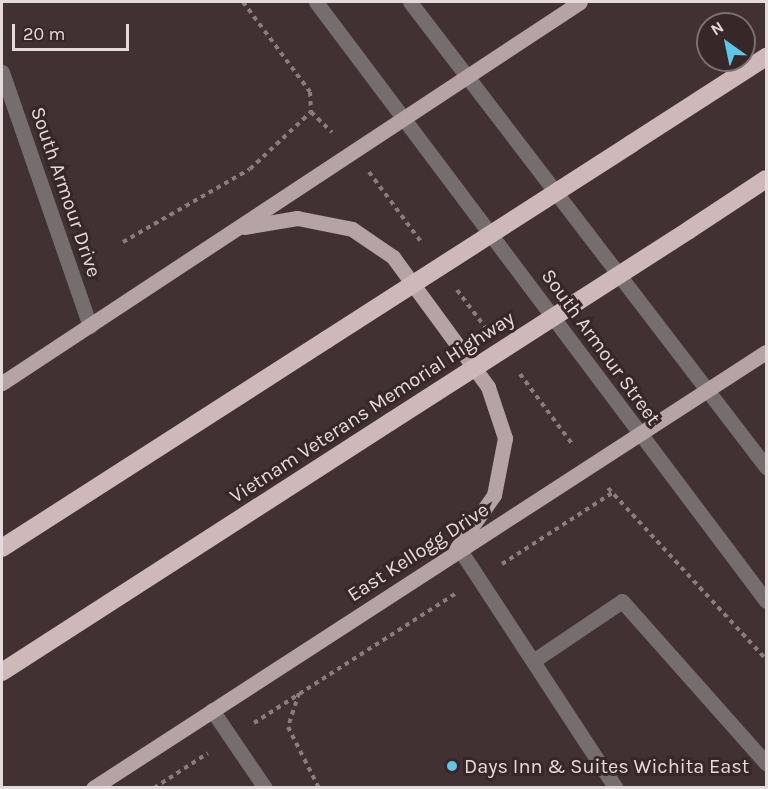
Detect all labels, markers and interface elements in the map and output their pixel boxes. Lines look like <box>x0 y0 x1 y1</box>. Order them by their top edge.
scale bar <box>15 12 132 50</box>
north arrow <box>696 12 756 72</box>
text: N <box>707 17 727 39</box>
text: 20 m <box>23 23 65 45</box>
street label: South Armour Drive <box>26 104 106 280</box>
street label: South Armour Street <box>536 264 666 430</box>
street label: Vietnam Veterans Memorial Highway <box>225 306 519 508</box>
street label: East Kellogg Drive <box>343 497 493 607</box>
place label: Days Inn & Suites Wichita East <box>464 754 749 778</box>
marker: Days Inn & Suites Wichita East <box>445 759 459 773</box>

